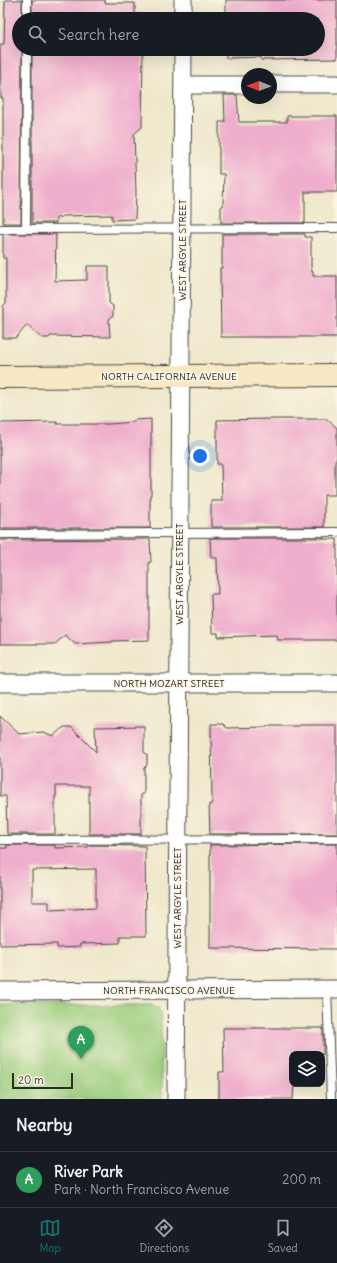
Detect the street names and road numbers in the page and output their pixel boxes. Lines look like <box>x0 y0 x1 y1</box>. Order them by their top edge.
street label: WEST ARGYLE STREET <box>176 199 189 301</box>
street label: NORTH CALIFORNIA AVENUE <box>101 370 237 383</box>
street label: WEST ARGYLE STREET <box>173 523 186 625</box>
street label: NORTH MOZART STREET <box>113 677 225 690</box>
street label: WEST ARGYLE STREET <box>171 847 184 949</box>
street label: NORTH FRANCISCO AVENUE <box>103 984 235 997</box>

